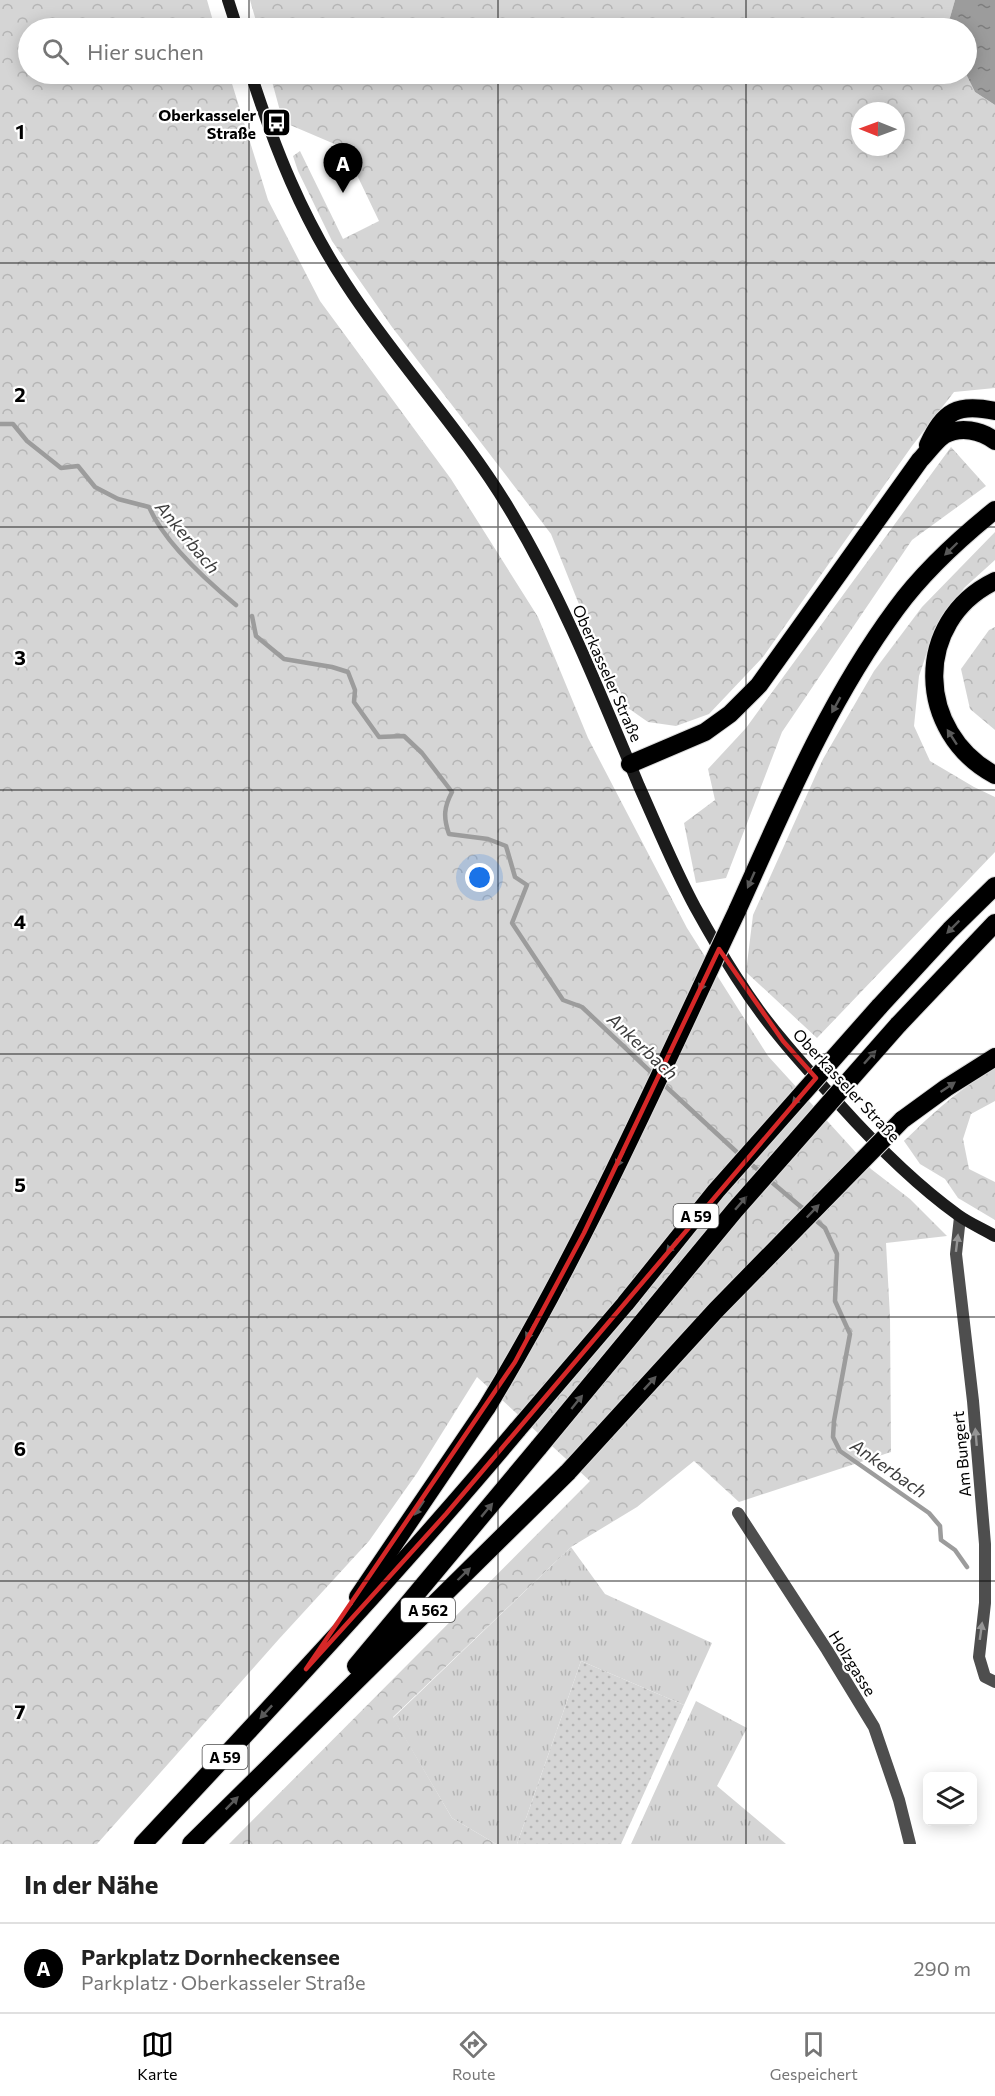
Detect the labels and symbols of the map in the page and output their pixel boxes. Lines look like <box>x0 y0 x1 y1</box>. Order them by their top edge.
north arrow <box>851 102 905 156</box>
place label: Oberkasseler Straße <box>158 105 256 142</box>
bus stop icon: Oberkasseler Straße <box>261 107 293 139</box>
text: 1 <box>15 119 25 143</box>
pin: A <box>324 144 362 193</box>
text: 2 <box>14 382 26 406</box>
water label: Ankerbach <box>151 495 225 578</box>
one-way arrow <box>945 541 959 555</box>
street label: Oberkasseler Straße <box>569 602 647 744</box>
text: 3 <box>14 645 26 669</box>
one-way arrow <box>831 696 841 713</box>
one-way arrow <box>946 729 958 745</box>
your location <box>465 863 494 892</box>
one-way arrow <box>746 872 756 890</box>
text: 4 <box>14 909 26 933</box>
one-way arrow <box>947 919 961 933</box>
one-way arrow <box>699 974 708 991</box>
water label: Ankerbach <box>603 1007 683 1084</box>
street label: Oberkasseler Straße <box>790 1024 904 1146</box>
one-way arrow <box>863 1050 876 1065</box>
one-way arrow <box>940 1082 956 1093</box>
one-way arrow <box>792 1090 805 1105</box>
one-way arrow <box>615 1150 624 1167</box>
text: 5 <box>14 1172 26 1196</box>
one-way arrow <box>735 1196 748 1211</box>
road number: A 59 <box>674 1204 718 1228</box>
one-way arrow <box>806 1204 820 1218</box>
one-way arrow <box>952 1233 962 1252</box>
one-way arrow <box>665 1238 678 1254</box>
one-way arrow <box>526 1323 536 1341</box>
one-way arrow <box>643 1375 657 1390</box>
one-way arrow <box>570 1394 583 1410</box>
street label: Am Bungert <box>948 1410 974 1498</box>
one-way arrow <box>971 1427 981 1446</box>
water label: Ankerbach <box>846 1433 931 1502</box>
text: 6 <box>14 1436 26 1460</box>
one-way arrow <box>413 1500 425 1516</box>
one-way arrow <box>480 1503 493 1518</box>
one-way arrow <box>456 1568 470 1582</box>
road number: A 562 <box>401 1598 455 1622</box>
one-way arrow <box>977 1621 986 1640</box>
street label: Holzgasse <box>825 1627 881 1699</box>
text: 7 <box>15 1699 26 1723</box>
one-way arrow <box>260 1704 274 1718</box>
road number: A 59 <box>202 1745 248 1769</box>
one-way arrow <box>225 1796 239 1810</box>

